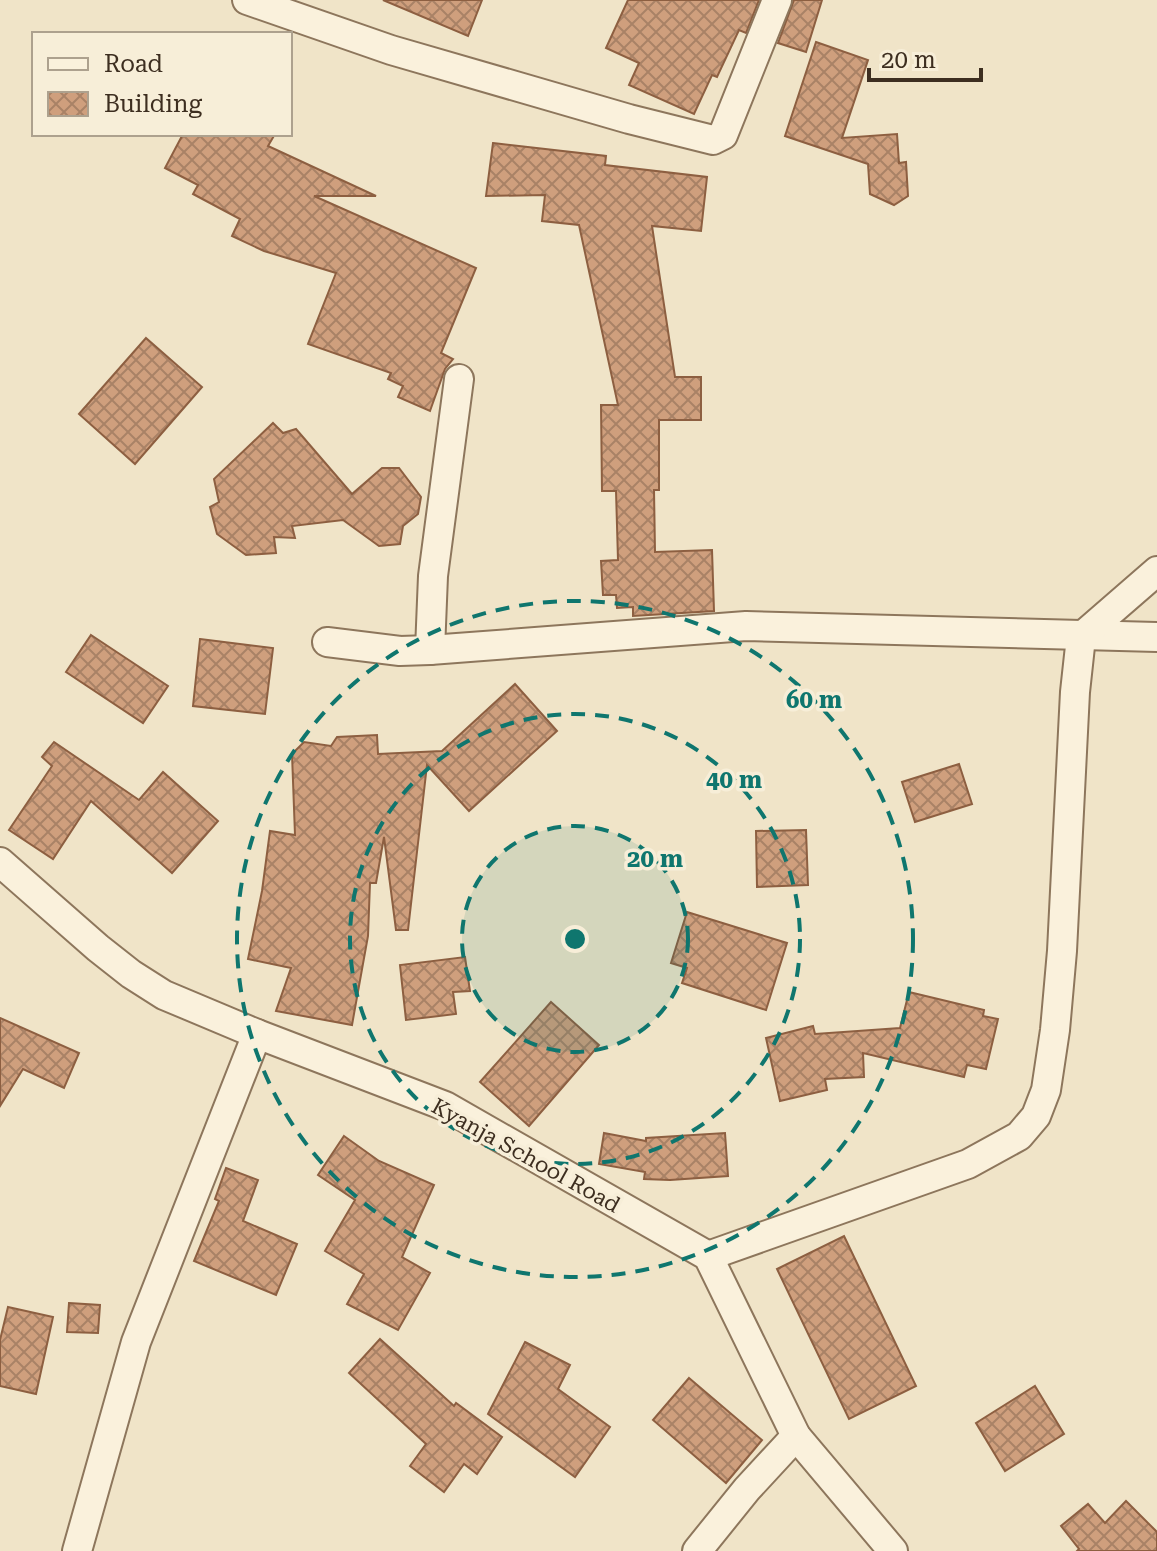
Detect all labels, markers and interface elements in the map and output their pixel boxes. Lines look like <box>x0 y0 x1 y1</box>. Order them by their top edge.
legend <box>32 32 292 136</box>
scale bar <box>869 32 981 82</box>
text: 20 m <box>881 46 936 74</box>
text: Road <box>104 50 163 78</box>
text: Building <box>104 90 202 118</box>
text: 60 m <box>786 686 842 714</box>
text: 40 m <box>706 766 762 794</box>
text: 20 m <box>627 845 683 873</box>
centre of rings <box>561 925 589 953</box>
street label: Kyanja School Road <box>427 1093 624 1218</box>

